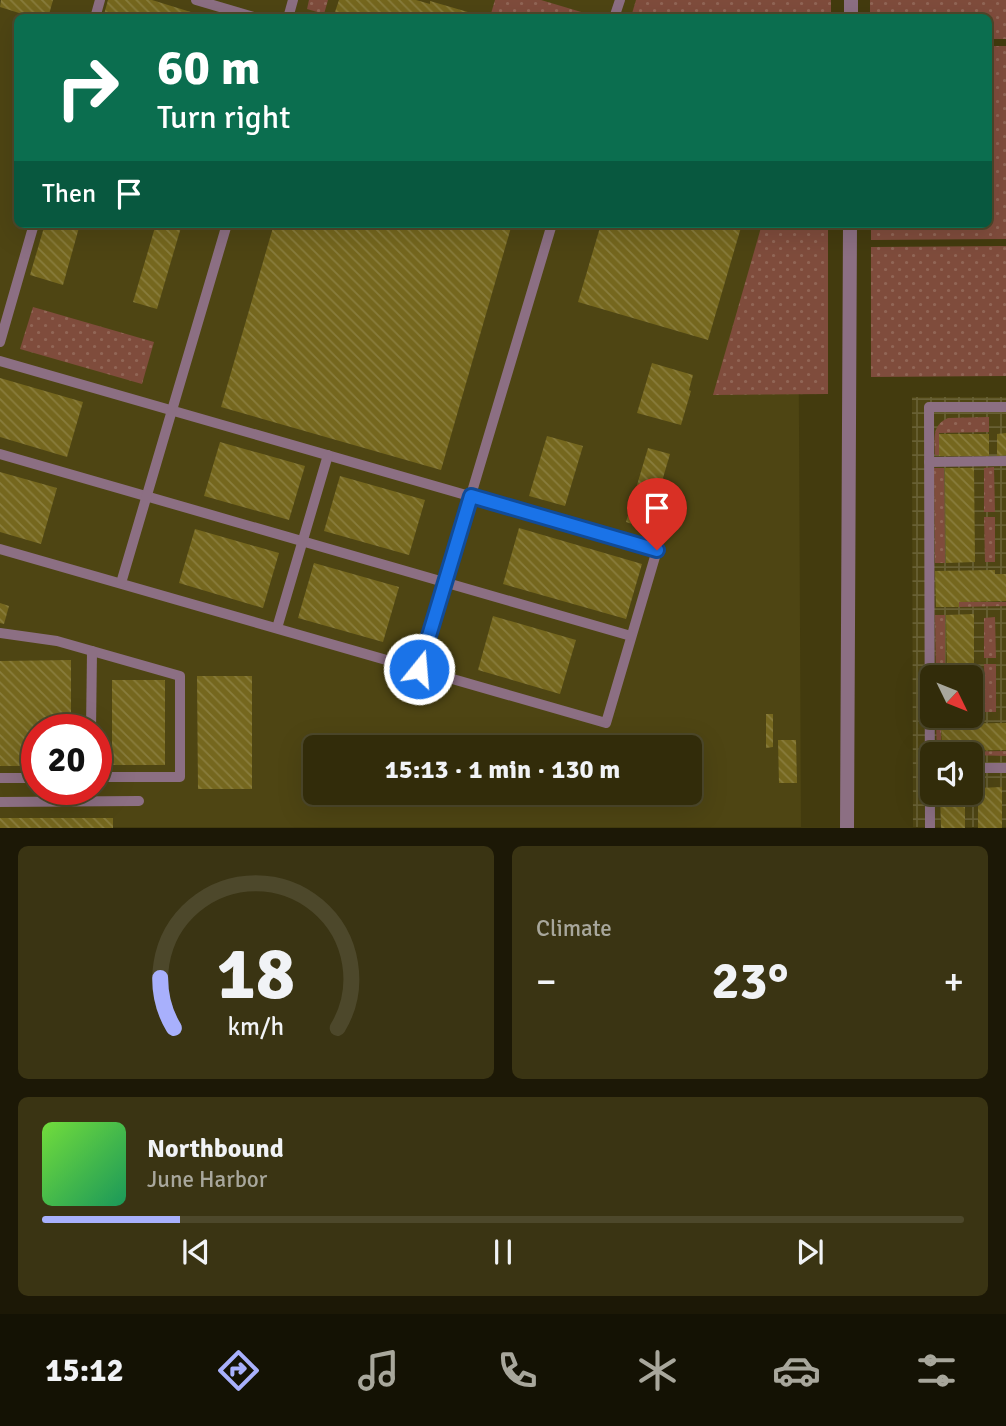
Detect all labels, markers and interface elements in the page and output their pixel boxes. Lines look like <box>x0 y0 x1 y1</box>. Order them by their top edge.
text: 60 m <box>157 38 260 98</box>
icon: right <box>42 42 133 133</box>
text: Turn right <box>157 98 290 137</box>
icon: arrive <box>110 175 148 213</box>
text: Then <box>42 178 96 210</box>
pin <box>627 478 687 550</box>
icon: arrive <box>638 489 676 527</box>
position arrow <box>382 632 456 706</box>
north arrow <box>920 665 984 728</box>
map controls <box>920 665 983 805</box>
speed limit sign: 20 <box>21 714 112 805</box>
button: sound <box>920 742 983 805</box>
text: 15:13 · 1 min · 130 m <box>385 754 620 786</box>
text: Climate <box>536 914 612 943</box>
text: 18 <box>217 931 295 1020</box>
text: 23° <box>712 949 788 1013</box>
text: − <box>536 958 557 1005</box>
text: + <box>943 958 964 1005</box>
text: km/h <box>228 1011 284 1042</box>
text: Northbound <box>147 1133 284 1165</box>
text: June Harbor <box>147 1165 267 1194</box>
icon: previous <box>177 1233 215 1271</box>
icon: pause <box>484 1233 522 1271</box>
icon: next <box>791 1233 829 1271</box>
icon: directions <box>214 1346 263 1395</box>
icon: music <box>354 1346 403 1395</box>
icon: phone <box>493 1346 542 1395</box>
icon: climate <box>633 1346 682 1395</box>
icon: car <box>772 1346 821 1395</box>
icon: filters <box>912 1346 961 1395</box>
text: 15:12 <box>45 1351 124 1390</box>

